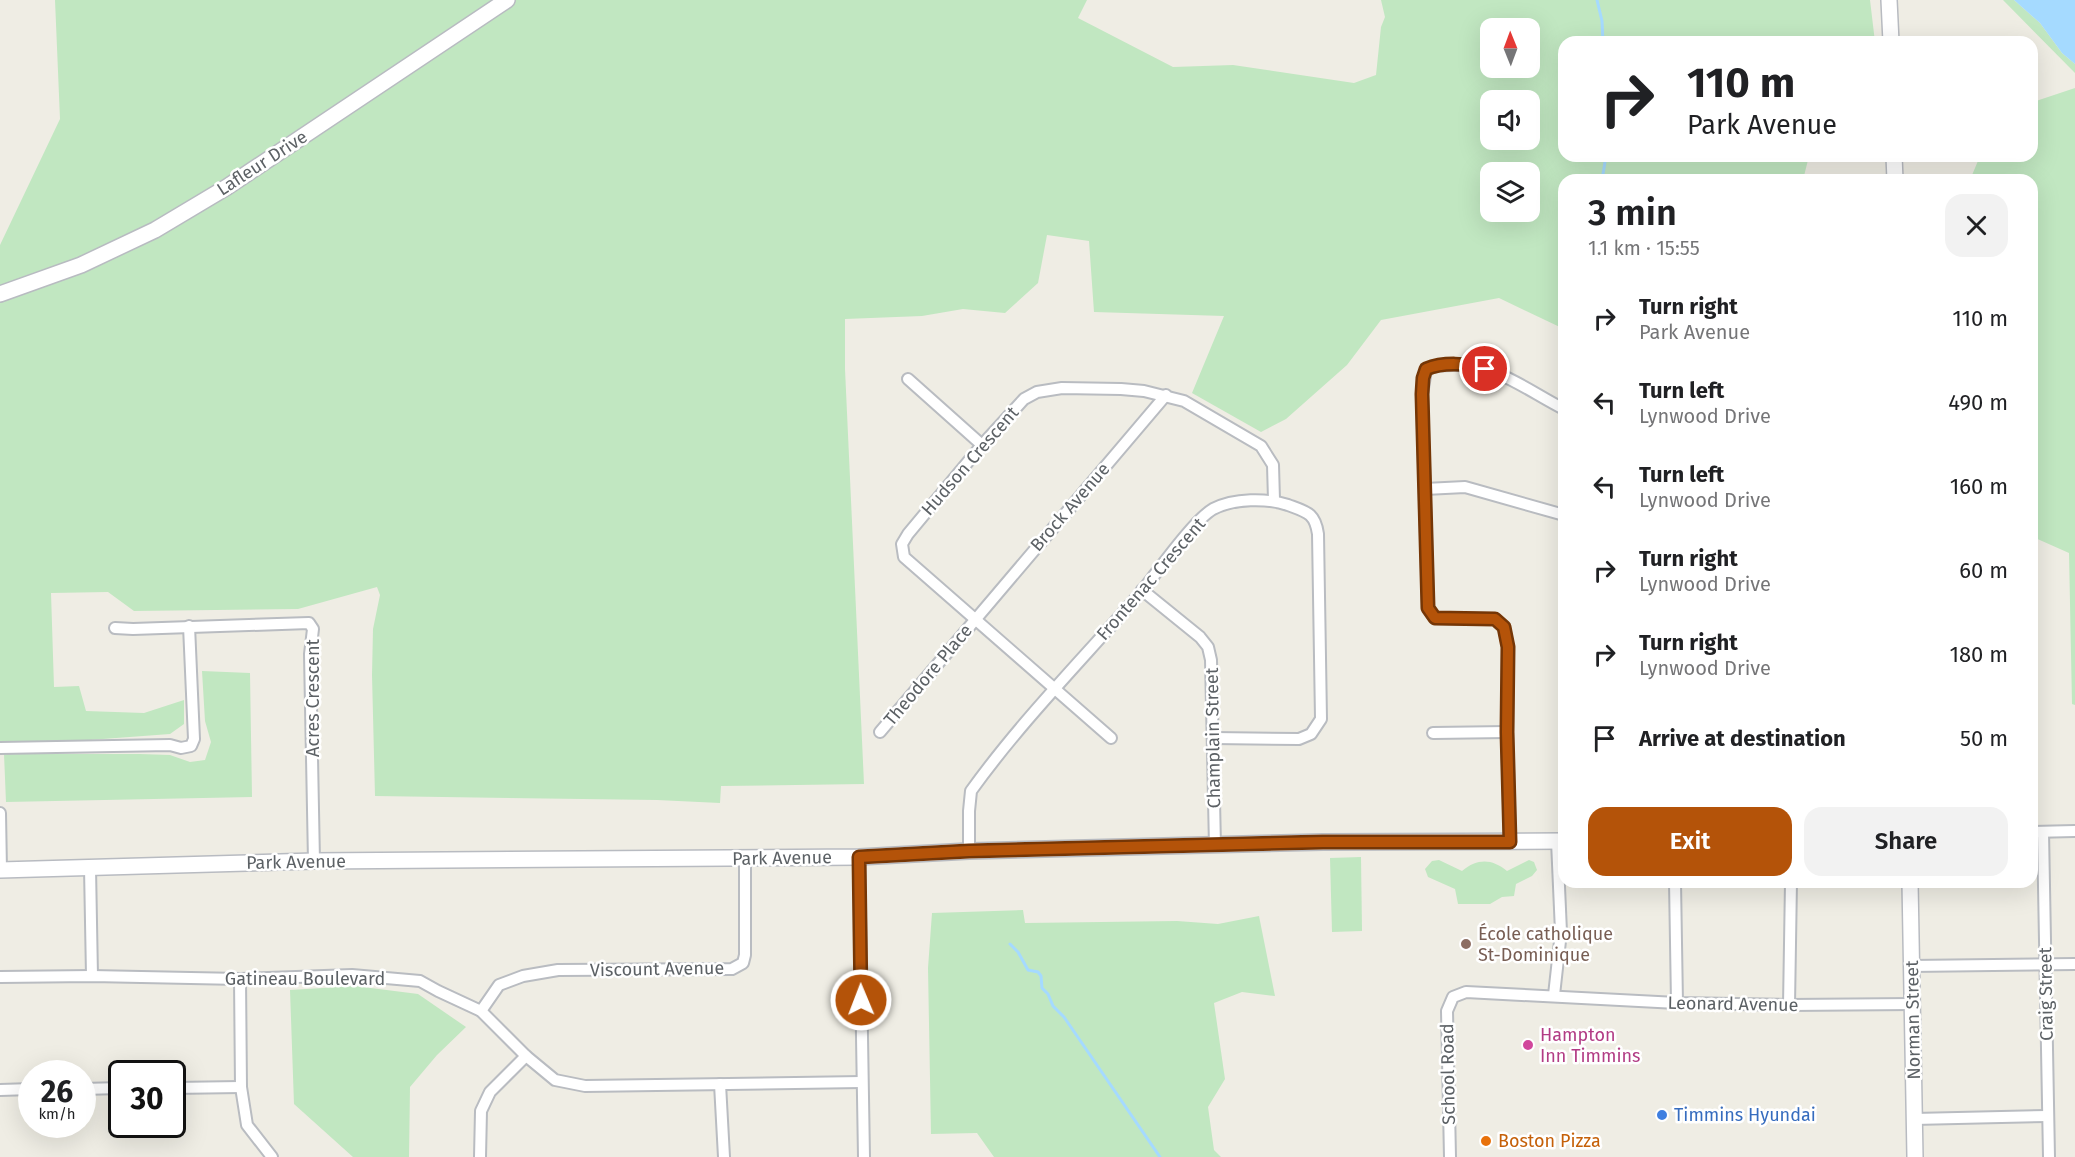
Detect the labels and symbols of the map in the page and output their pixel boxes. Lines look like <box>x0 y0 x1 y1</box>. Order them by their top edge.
north arrow <box>1480 18 1540 78</box>
street label: Lafleur Drive <box>213 126 311 200</box>
pin <box>1459 343 1510 394</box>
street label: Hudson Crescent <box>917 402 1024 520</box>
street label: Brock Avenue <box>1026 458 1114 556</box>
street label: Frontenac Crescent <box>1092 513 1210 645</box>
street label: Theodore Place <box>879 620 977 730</box>
street label: Acres Crescent <box>302 639 324 757</box>
street label: Champlain Street <box>1201 667 1225 808</box>
street label: Park Avenue <box>732 846 832 870</box>
street label: Park Avenue <box>246 850 346 874</box>
place label: École catholique St-Dominique <box>1478 922 1613 966</box>
marker: École catholique St-Dominique <box>1459 937 1473 951</box>
street label: Craig Street <box>2034 946 2058 1041</box>
street label: Viscount Avenue <box>590 957 724 981</box>
street label: Norman Street <box>1901 960 1925 1080</box>
street label: Gatineau Boulevard <box>225 968 385 990</box>
position arrow <box>829 968 893 1032</box>
street label: Leonard Avenue <box>1667 992 1799 1016</box>
street label: School Road <box>1436 1023 1460 1125</box>
place label: Hampton Inn Timmins <box>1540 1024 1640 1067</box>
marker: Hampton Inn Timmins <box>1521 1038 1535 1052</box>
speed limit sign: 30 <box>108 1060 186 1138</box>
place label: Timmins Hyundai <box>1674 1104 1816 1126</box>
marker: Timmins Hyundai <box>1655 1108 1669 1122</box>
place label: Boston Pizza <box>1498 1130 1601 1152</box>
marker: Boston Pizza <box>1479 1134 1493 1148</box>

